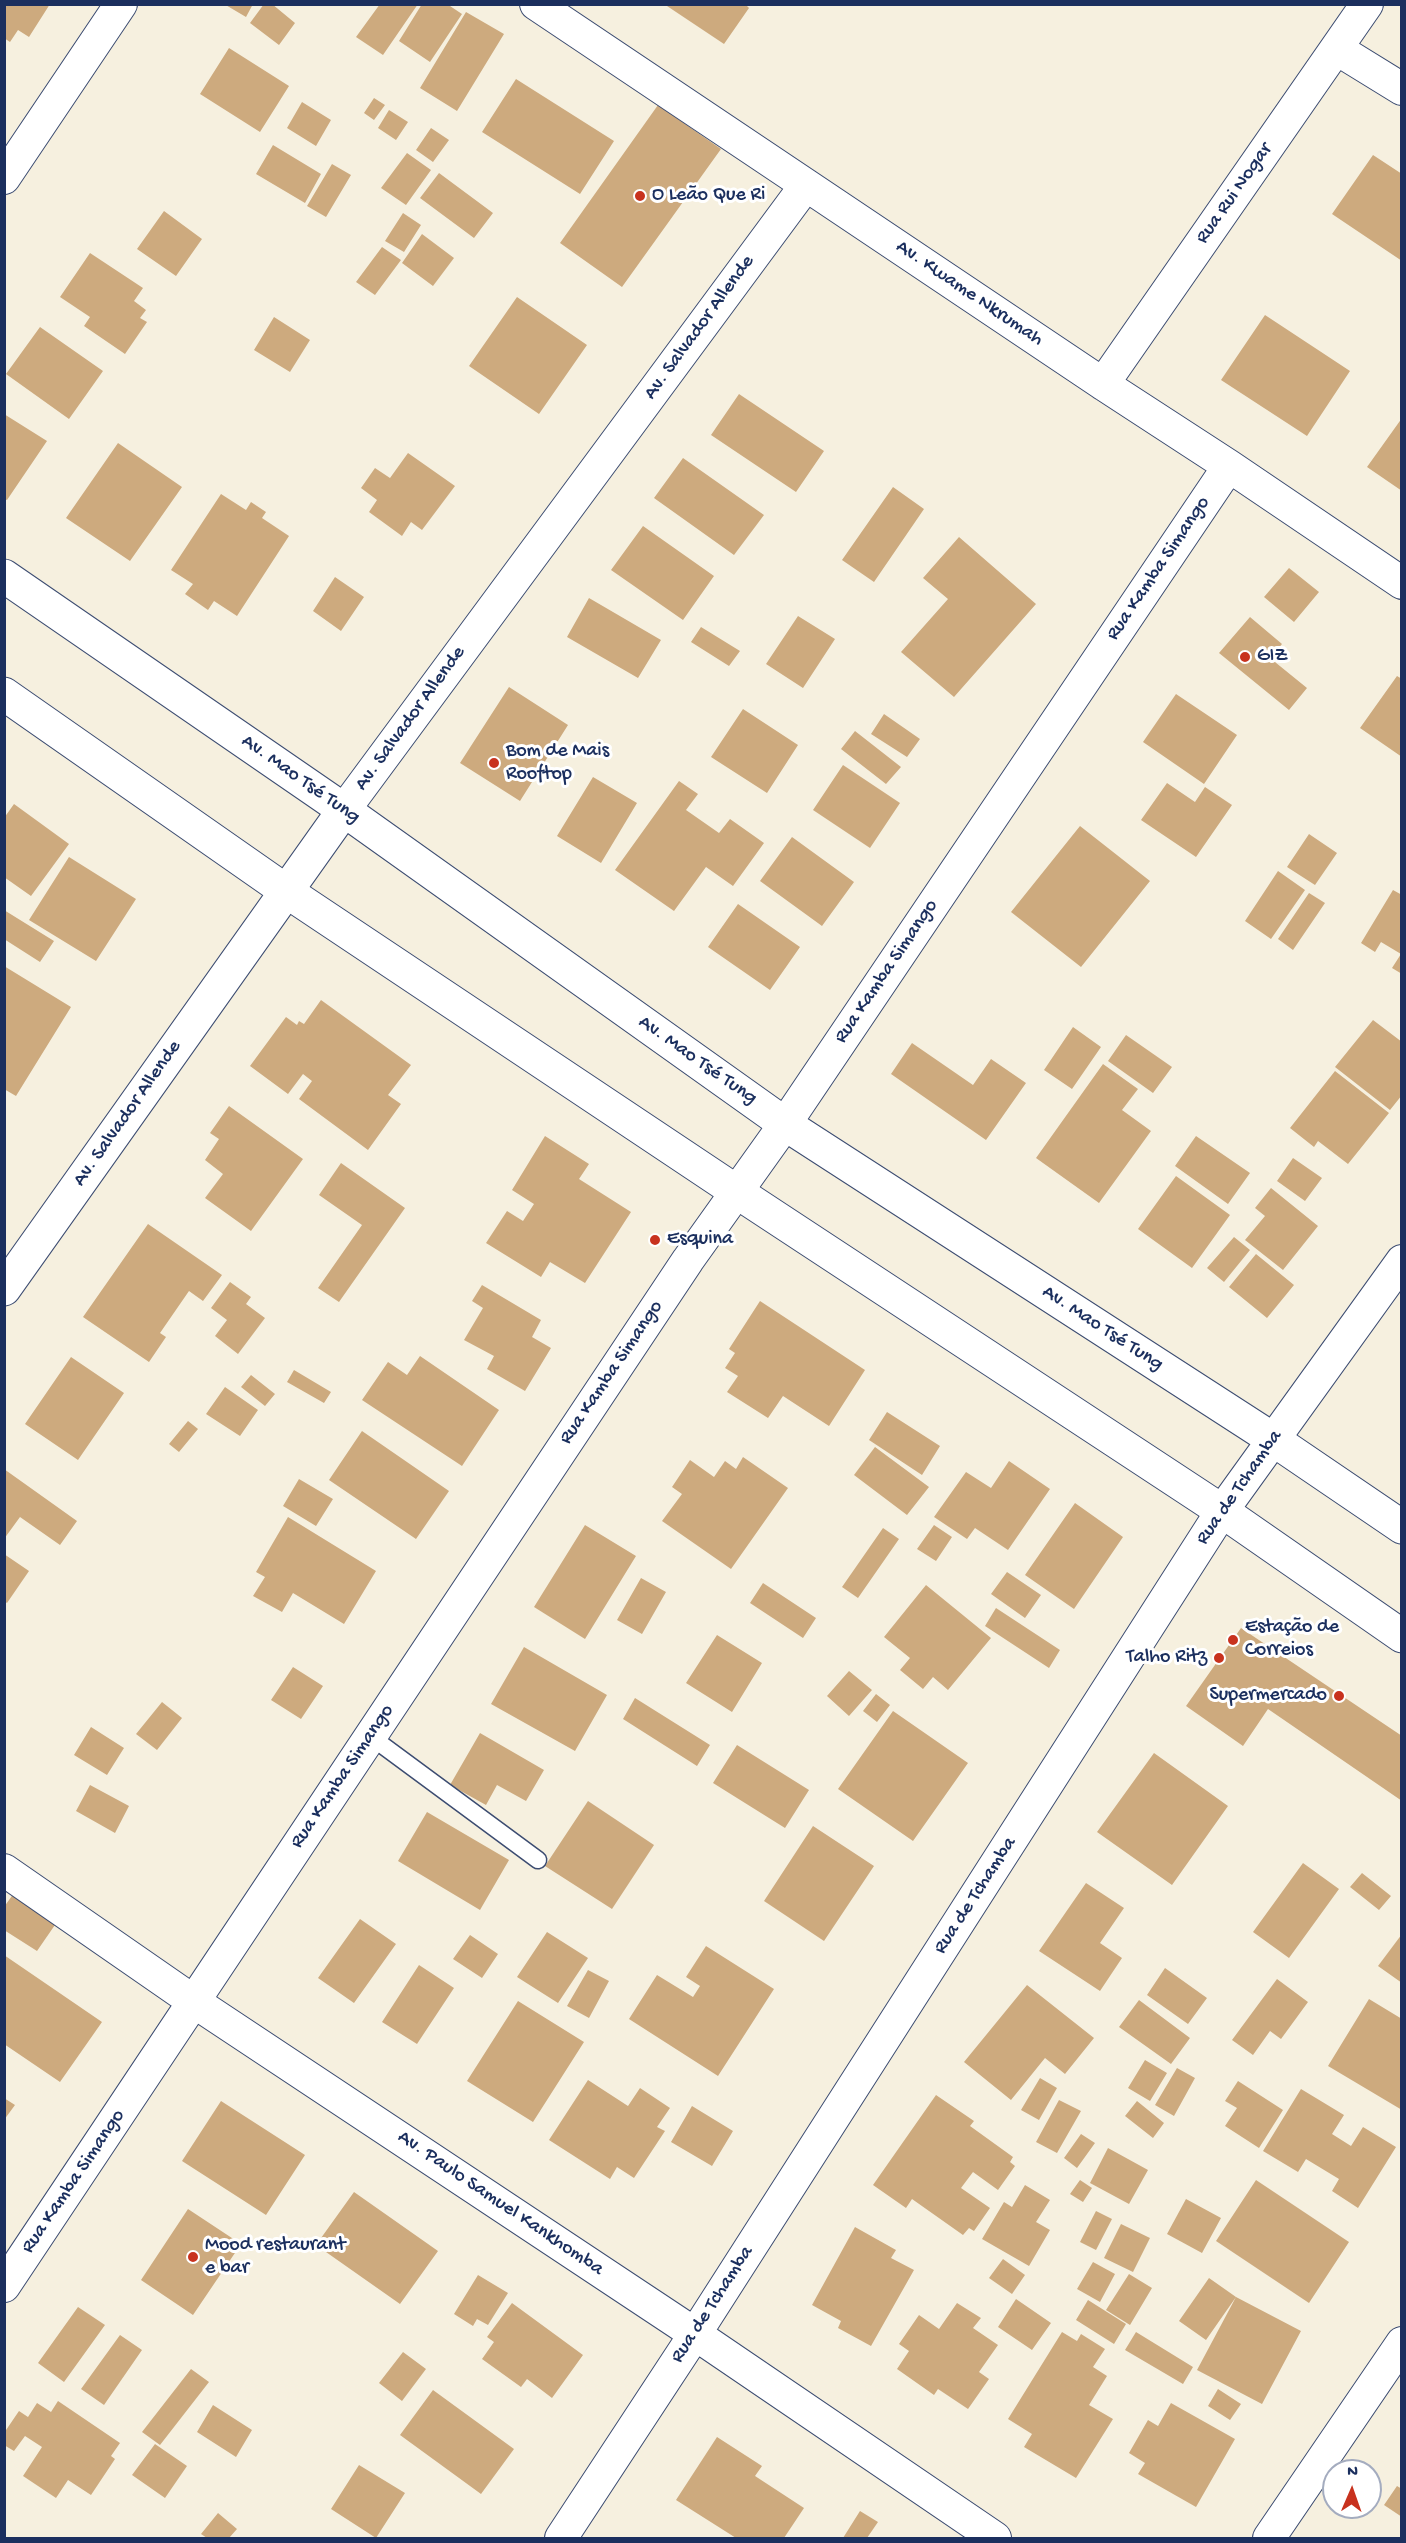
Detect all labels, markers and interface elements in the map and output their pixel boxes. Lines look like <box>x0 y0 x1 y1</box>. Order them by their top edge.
street label: Rua Rui Nogar <box>1191 139 1279 249</box>
place label: O Leão Que Ri <box>652 184 765 208</box>
marker: O Leão Que Ri <box>633 189 647 203</box>
street label: Av. Kwame Nkrumah <box>891 236 1047 352</box>
street label: Av. Salvador Allende <box>640 251 760 405</box>
street label: Rua Kamba Simango <box>1102 492 1216 646</box>
street label: Av. Salvador Allende <box>351 642 471 796</box>
place label: GIZ <box>1257 645 1287 669</box>
marker: GIZ <box>1238 650 1252 664</box>
street label: Av. Mao Tsé Tung <box>236 730 364 830</box>
place label: Bom de Mais Rooftop <box>506 740 609 787</box>
marker: Bom de Mais Rooftop <box>487 756 501 770</box>
street label: Rua Kamba Simango <box>830 895 944 1049</box>
street label: Av. Mao Tsé Tung <box>633 1011 761 1111</box>
street label: Av. Salvador Allende <box>69 1036 187 1192</box>
place label: Esquina <box>667 1228 733 1252</box>
marker: Esquina <box>648 1233 662 1247</box>
street label: Av. Mao Tsé Tung <box>1037 1281 1167 1377</box>
street label: Rua Kamba Simango <box>555 1296 669 1450</box>
street label: Rua de Tchamba <box>1192 1426 1288 1550</box>
place label: Estação de Correios <box>1245 1616 1339 1663</box>
marker: Estação de Correios <box>1226 1633 1240 1647</box>
place label: Talho Ritz <box>1126 1646 1207 1670</box>
marker: Talho Ritz <box>1212 1651 1226 1665</box>
place label: Supermercado <box>1209 1684 1327 1708</box>
marker: Supermercado <box>1332 1689 1346 1703</box>
street label: Rua Kamba Simango <box>286 1700 400 1854</box>
street label: Rua de Tchamba <box>929 1833 1023 1959</box>
street label: Rua Kamba Simango <box>17 2105 131 2259</box>
street label: Av. Paulo Samuel Kankhomba <box>392 2126 608 2282</box>
place label: Mood restaurant e bar <box>205 2234 345 2281</box>
street label: Rua de Tchamba <box>666 2242 760 2368</box>
marker: Mood restaurant e bar <box>186 2250 200 2264</box>
north arrow <box>1322 2459 1382 2519</box>
text: N <box>1347 2463 1358 2482</box>

